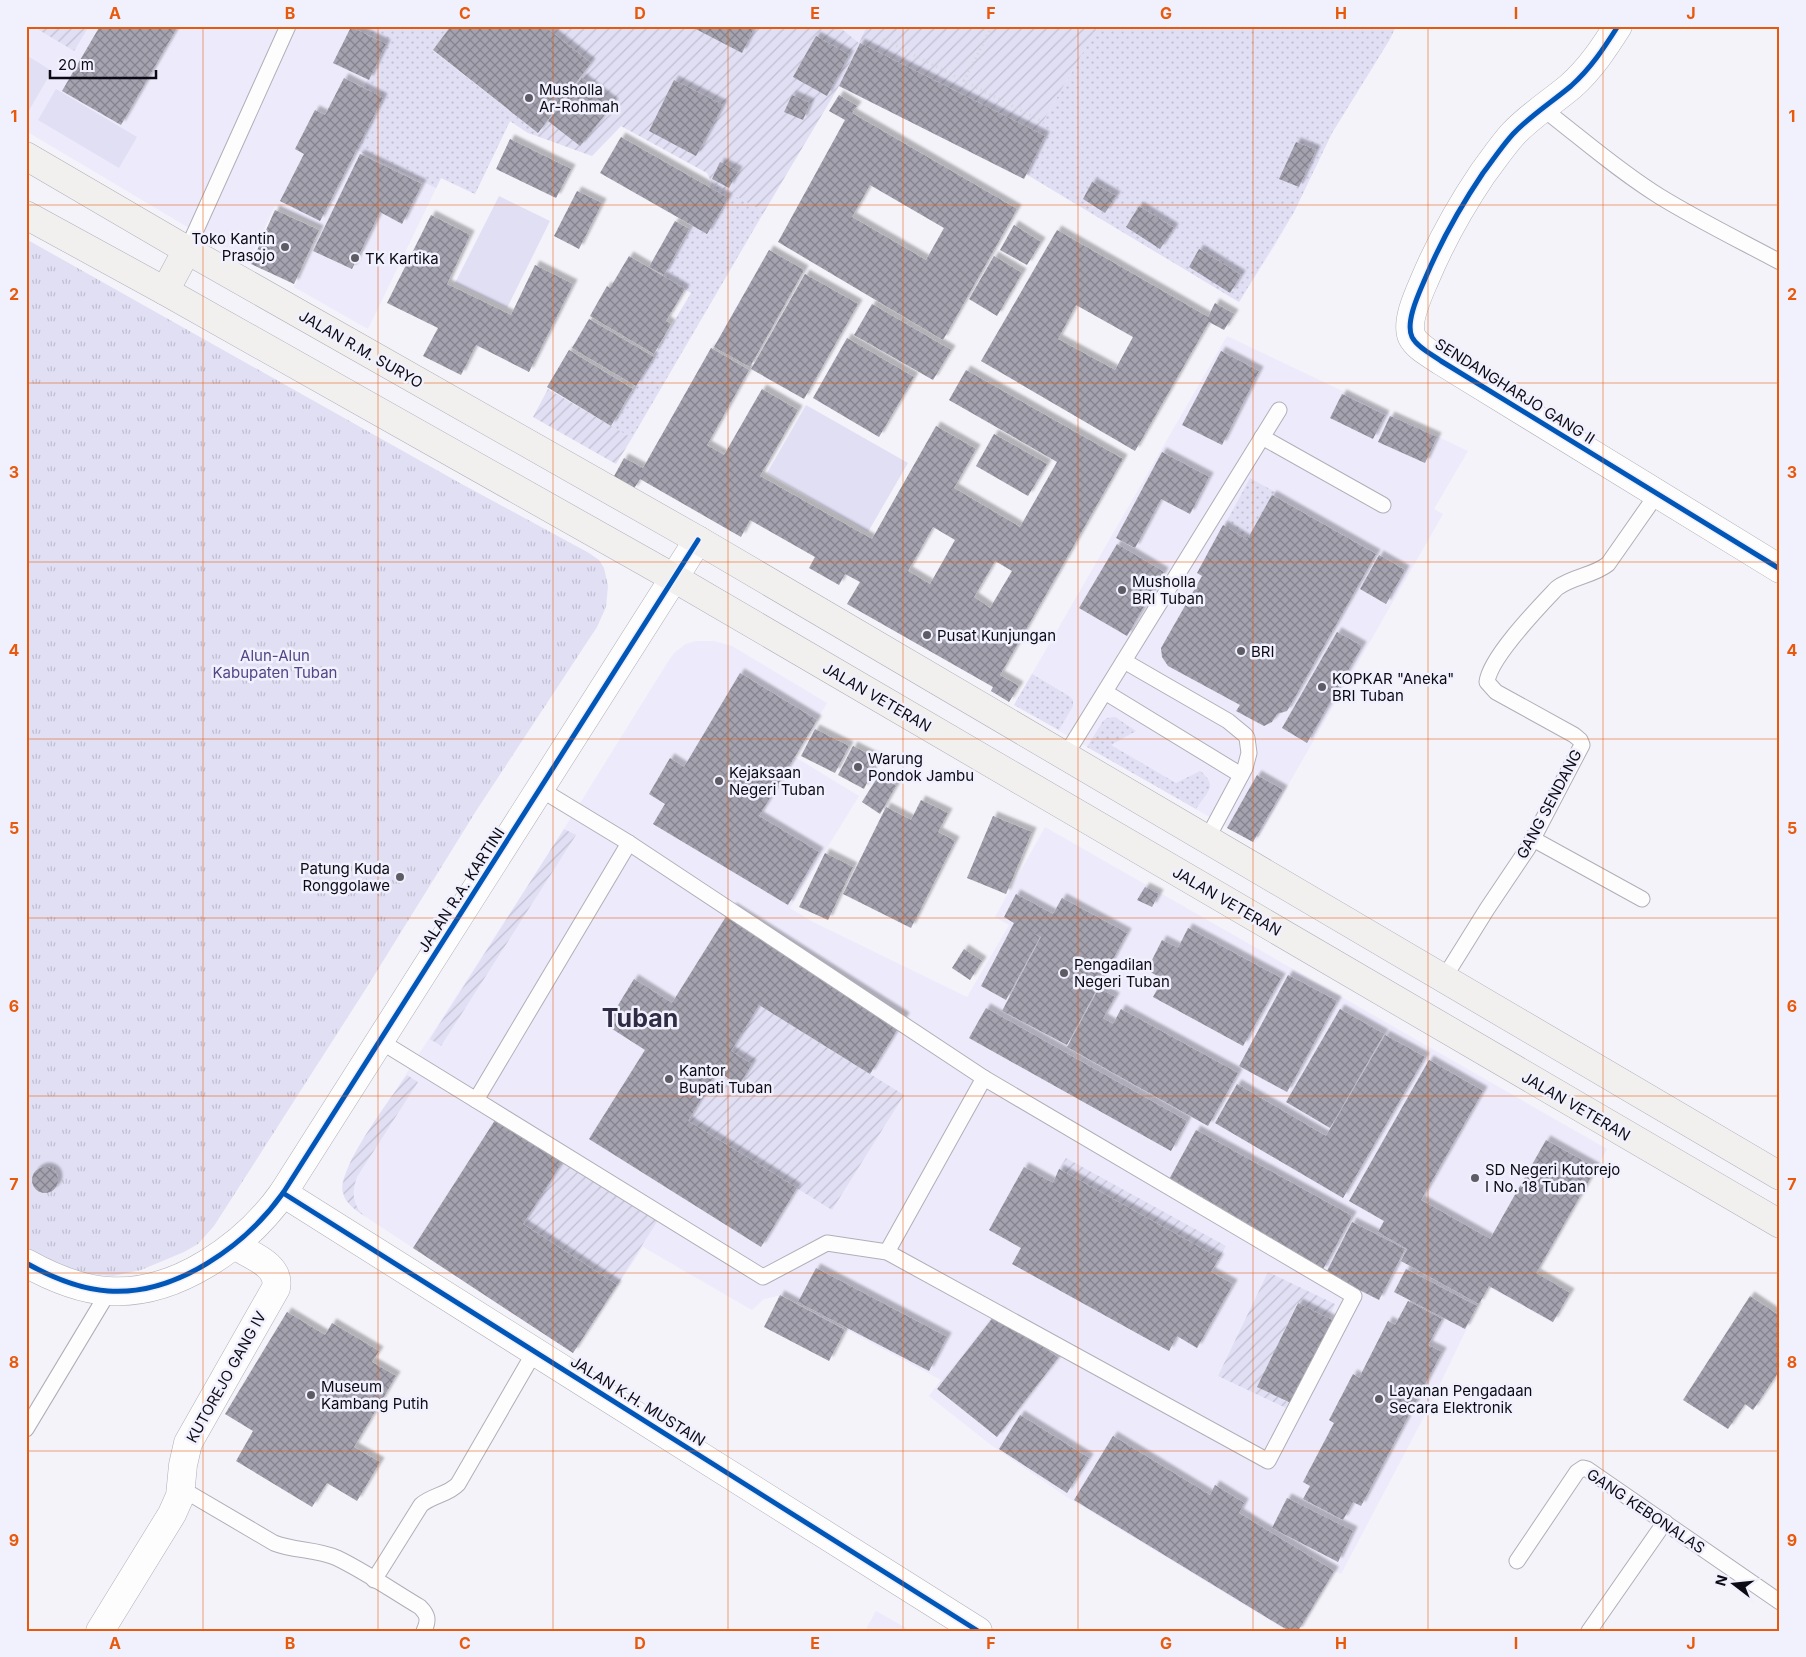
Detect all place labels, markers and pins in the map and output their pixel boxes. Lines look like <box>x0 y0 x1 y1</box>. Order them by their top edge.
place label: Musholla Ar-Rohmah <box>539 80 619 116</box>
marker: Musholla Ar-Rohmah <box>523 92 535 104</box>
place label: Toko Kantin Prasojo <box>192 229 275 265</box>
marker: Toko Kantin Prasojo <box>279 241 291 253</box>
place label: TK Kartika <box>365 249 439 268</box>
marker: TK Kartika <box>349 252 361 264</box>
place label: Musholla BRI Tuban <box>1132 572 1204 608</box>
marker: Musholla BRI Tuban <box>1116 584 1128 596</box>
place label: Pusat Kunjungan <box>937 626 1056 645</box>
marker: Pusat Kunjungan <box>921 629 933 641</box>
place label: BRI <box>1251 642 1275 661</box>
marker: BRI <box>1235 645 1247 657</box>
place label: KOPKAR "Aneka" BRI Tuban <box>1332 669 1454 705</box>
marker: KOPKAR "Aneka" BRI Tuban <box>1316 681 1328 693</box>
place label: Warung Pondok Jambu <box>868 749 974 785</box>
marker: Warung Pondok Jambu <box>852 761 864 773</box>
place label: Kejaksaan Negeri Tuban <box>729 763 825 799</box>
marker: Kejaksaan Negeri Tuban <box>713 775 725 787</box>
place label: Patung Kuda Ronggolawe <box>300 859 390 895</box>
marker: Patung Kuda Ronggolawe <box>394 871 406 883</box>
place label: Pengadilan Negeri Tuban <box>1074 955 1170 991</box>
marker: Pengadilan Negeri Tuban <box>1058 967 1070 979</box>
place label: Kantor Bupati Tuban <box>679 1061 772 1097</box>
marker: Kantor Bupati Tuban <box>663 1073 675 1085</box>
place label: SD Negeri Kutorejo I No. 18 Tuban <box>1485 1160 1620 1196</box>
marker: SD Negeri Kutorejo I No. 18 Tuban <box>1469 1172 1481 1184</box>
place label: Museum Kambang Putih <box>321 1377 429 1413</box>
place label: Layanan Pengadaan Secara Elektronik <box>1389 1381 1532 1417</box>
marker: Museum Kambang Putih <box>305 1389 317 1401</box>
marker: Layanan Pengadaan Secara Elektronik <box>1373 1393 1385 1405</box>

